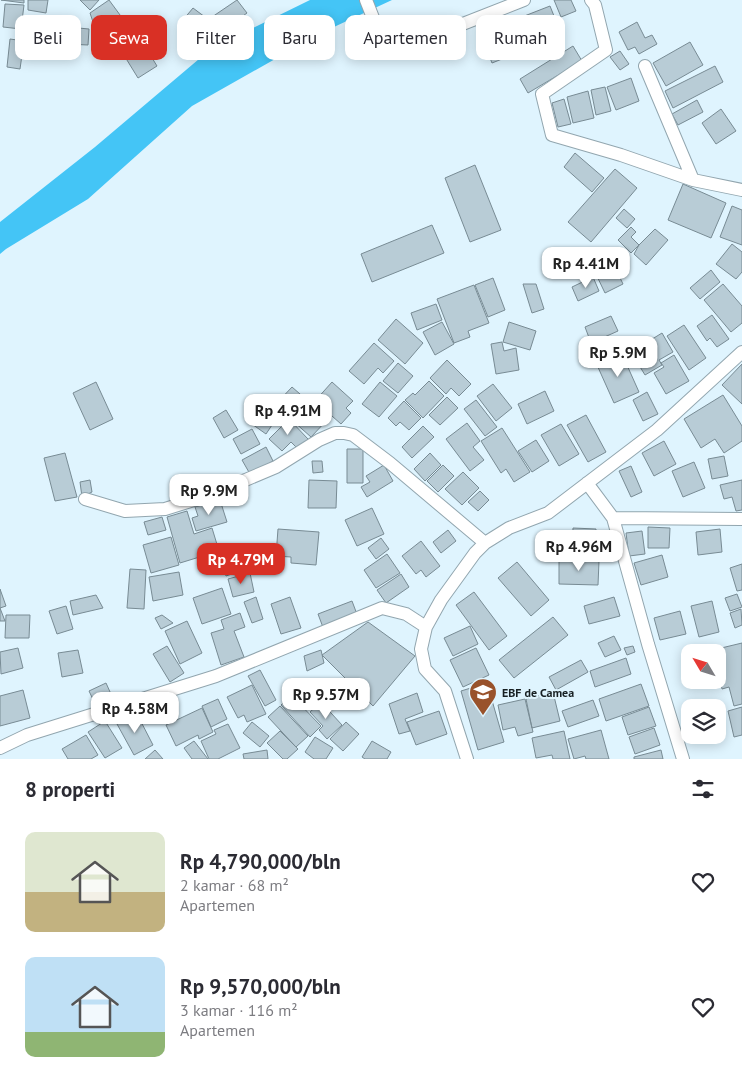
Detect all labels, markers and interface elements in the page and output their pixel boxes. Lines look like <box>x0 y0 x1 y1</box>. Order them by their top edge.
chip: Beli <box>15 15 81 60</box>
chip: Sewa <box>91 15 167 60</box>
chip: Filter <box>177 15 254 60</box>
chip: Baru <box>264 15 335 60</box>
chip: Apartemen <box>345 15 466 60</box>
chip: Rumah <box>476 15 565 60</box>
pin: Rp 4.41M <box>534 246 638 289</box>
text: Rp 4.41M <box>553 253 619 273</box>
pin: Rp 5.9M <box>572 336 664 378</box>
text: Rp 5.9M <box>589 342 647 362</box>
pin: Rp 4.91M <box>236 394 340 436</box>
text: Rp 4.91M <box>255 400 321 420</box>
pin: Rp 9.9M <box>163 474 255 516</box>
text: Rp 9.9M <box>180 480 238 500</box>
pin: Rp 4.96M <box>527 530 631 572</box>
text: Rp 4.96M <box>546 536 612 556</box>
pin: Rp 4.79M <box>189 542 293 585</box>
text: Rp 4.79M <box>208 549 274 569</box>
north arrow <box>681 644 726 689</box>
map controls <box>681 644 726 744</box>
school or university icon: EBF de Camea <box>468 677 498 716</box>
pin: Rp 9.57M <box>274 678 378 720</box>
text: Rp 9.57M <box>293 684 359 704</box>
place label: EBF de Camea <box>502 685 574 700</box>
pin: Rp 4.58M <box>83 692 187 734</box>
text: Rp 4.58M <box>102 698 168 718</box>
button: layers <box>681 699 726 744</box>
icon: filters <box>689 775 717 803</box>
text: 8 properti <box>25 776 115 803</box>
text: Rp 4,790,000/bln <box>180 848 341 875</box>
icon: home <box>65 852 125 912</box>
icon: heart <box>689 868 717 896</box>
text: 2 kamar · 68 m² <box>180 875 289 895</box>
text: Apartemen <box>180 895 255 915</box>
text: Rp 9,570,000/bln <box>180 973 341 1000</box>
icon: home <box>65 977 125 1037</box>
icon: heart <box>689 993 717 1021</box>
text: 3 kamar · 116 m² <box>180 1000 298 1020</box>
text: Apartemen <box>180 1020 255 1040</box>

